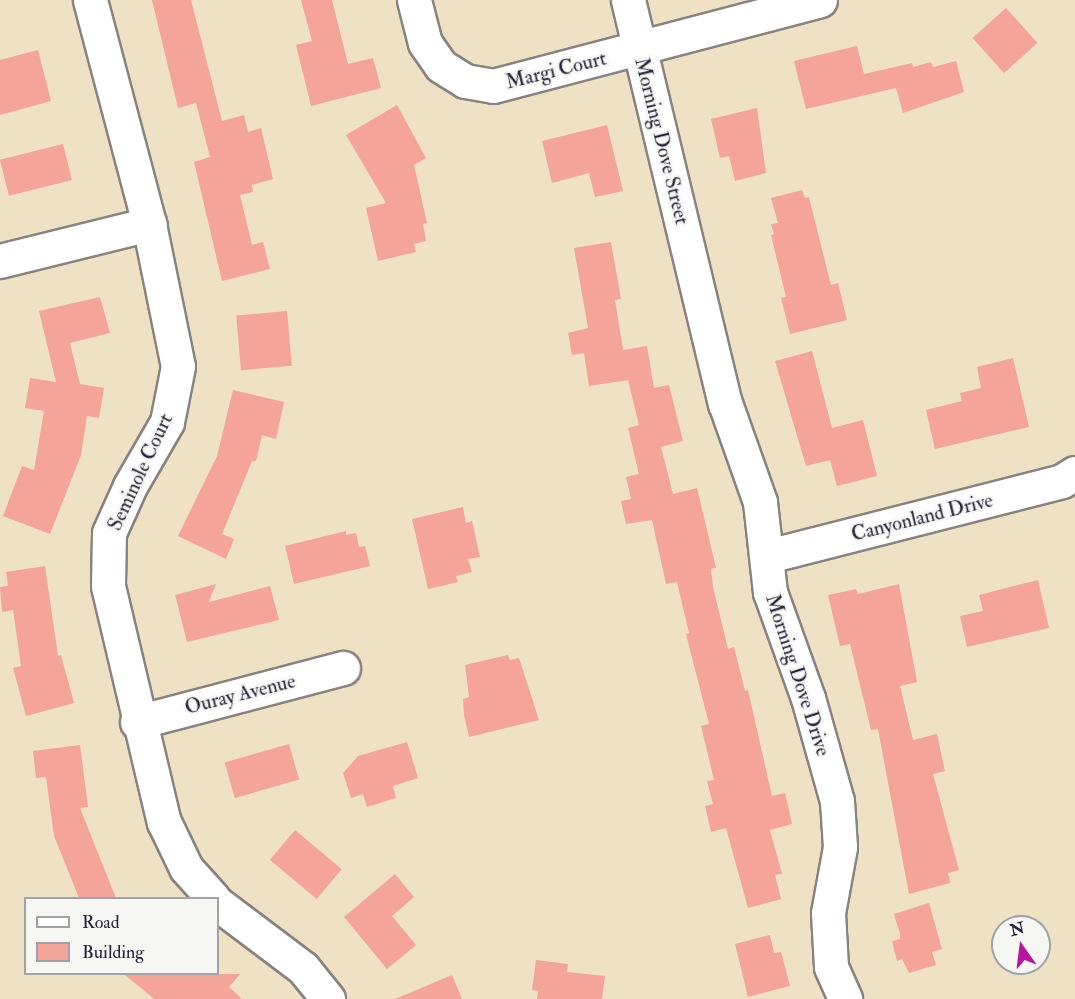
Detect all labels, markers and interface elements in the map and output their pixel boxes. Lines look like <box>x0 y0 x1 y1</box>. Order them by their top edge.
street label: Margi Court <box>503 46 609 94</box>
street label: Morning Dove Street <box>630 55 694 227</box>
street label: Seminole Court <box>102 410 178 534</box>
street label: Canyonland Drive <box>849 488 995 546</box>
street label: Morning Dove Drive <box>761 591 835 759</box>
street label: Ouray Avenue <box>182 669 298 719</box>
legend <box>24 897 219 975</box>
text: Road <box>82 911 120 934</box>
north arrow <box>991 915 1051 975</box>
text: N <box>1008 918 1026 941</box>
text: Building <box>82 941 144 964</box>

